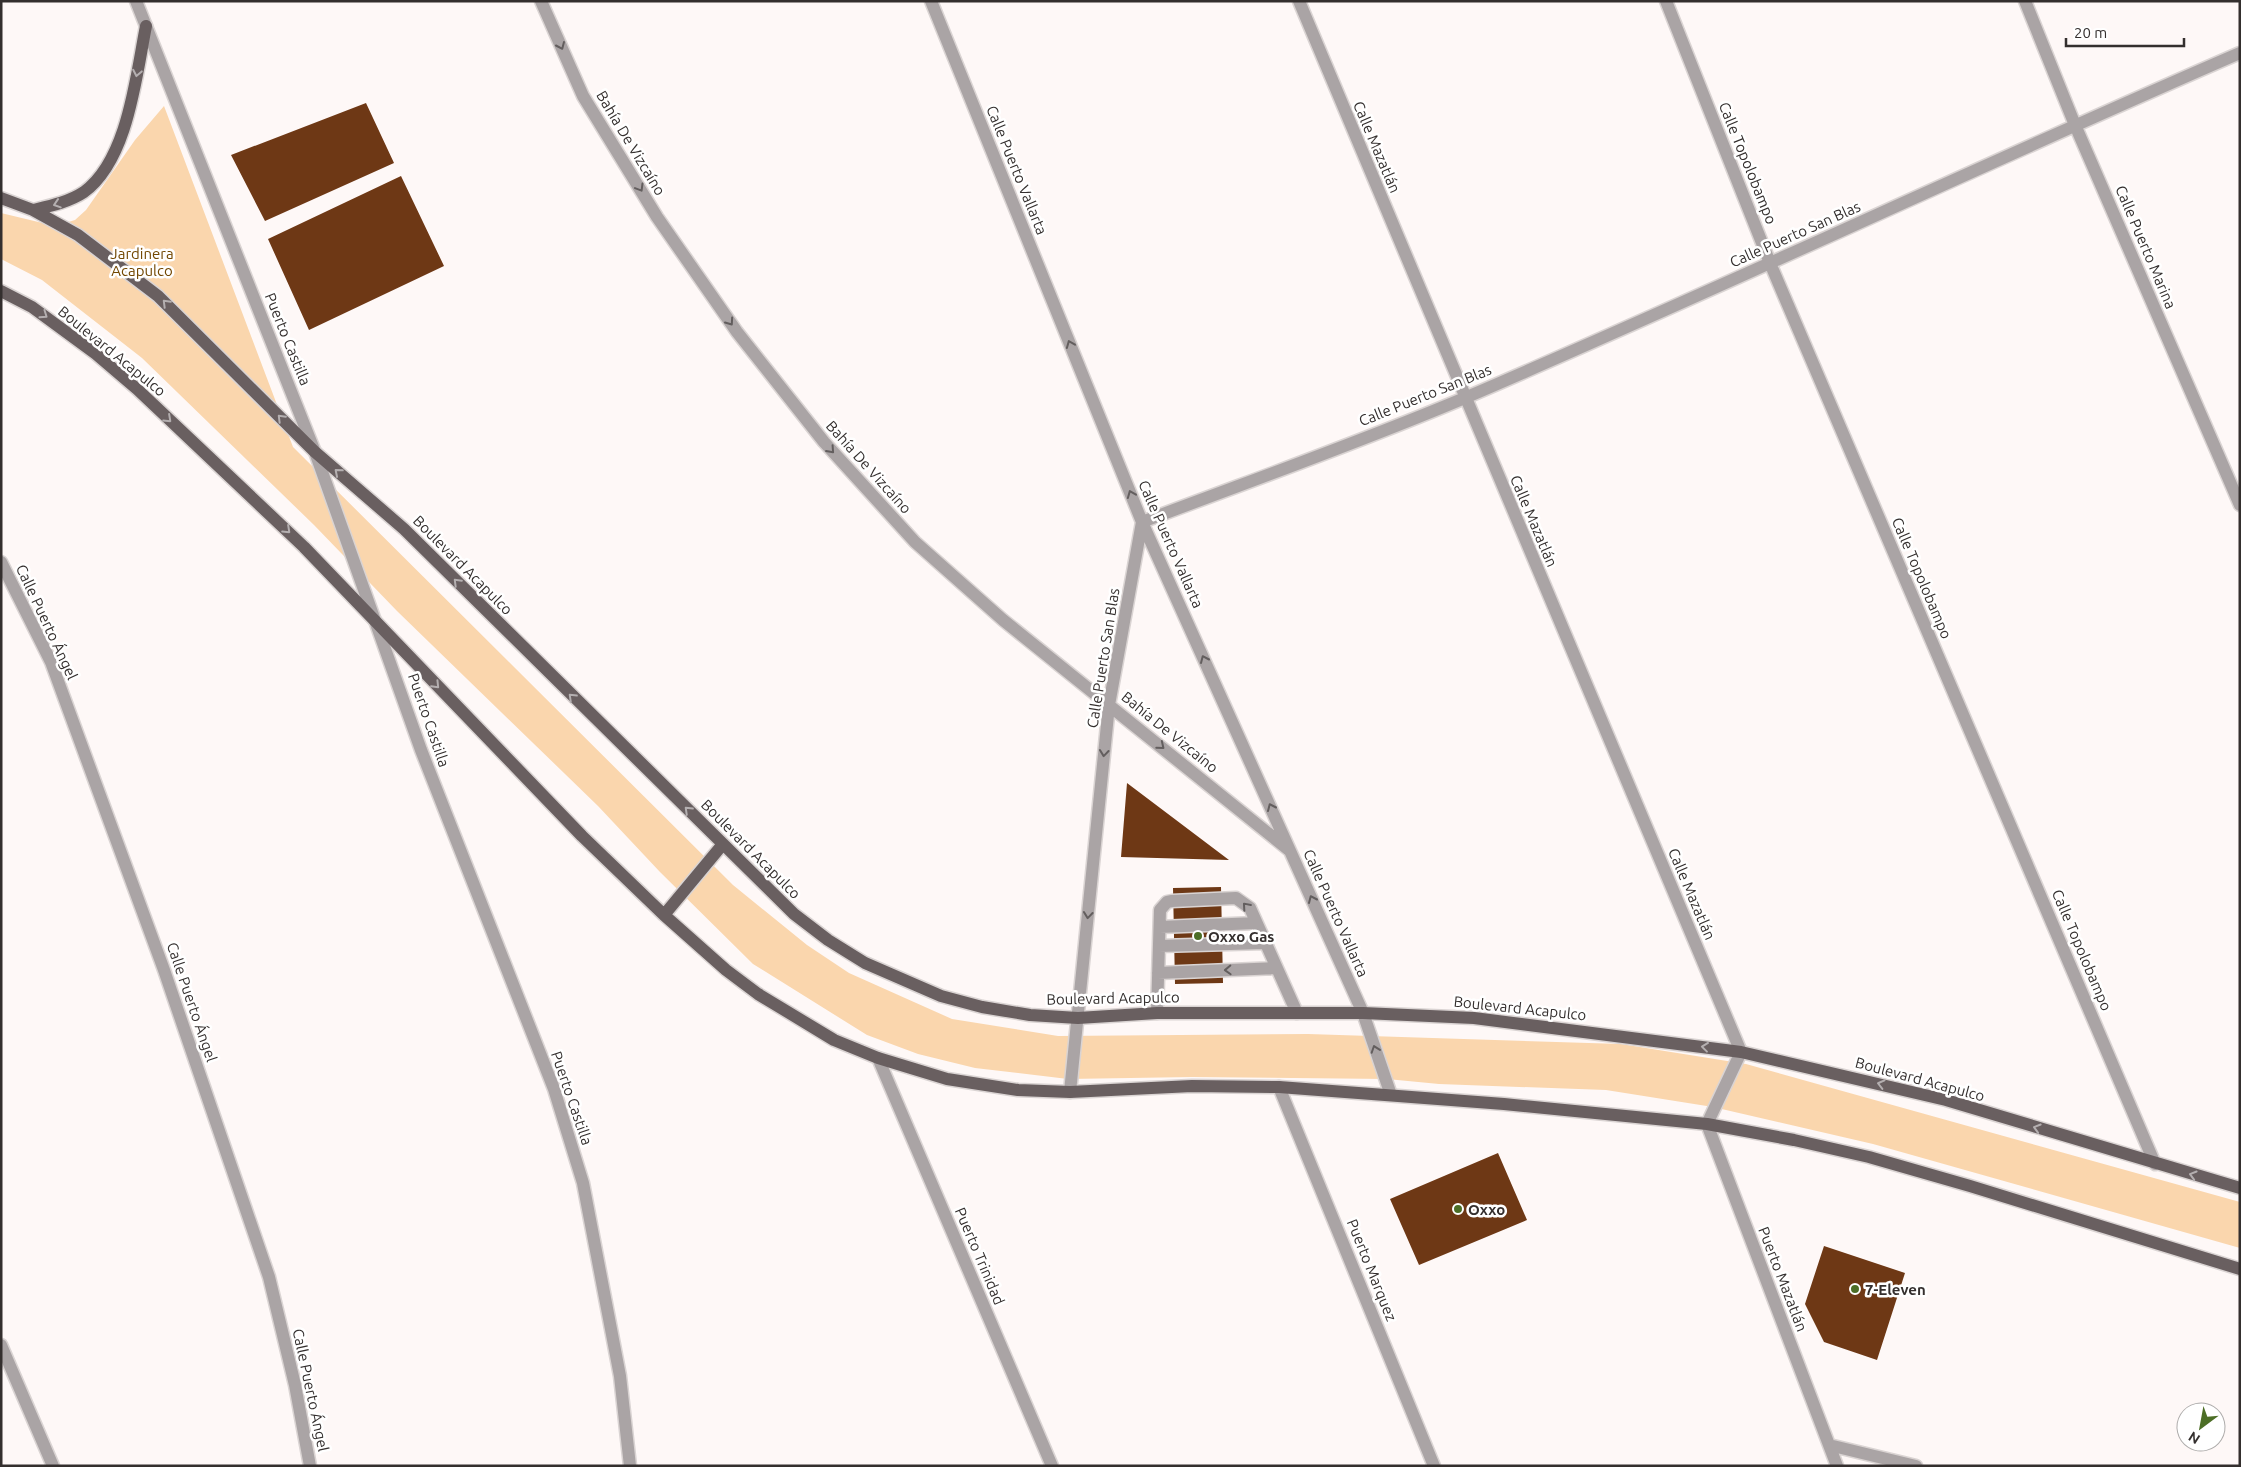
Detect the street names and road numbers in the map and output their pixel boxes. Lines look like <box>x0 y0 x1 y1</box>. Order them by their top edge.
street label: Bahía De Vizcaíno <box>593 88 669 198</box>
street label: Calle Mazatlán <box>1350 99 1404 195</box>
street label: Calle Topolobampo <box>1716 99 1780 227</box>
street label: Calle Puerto Vallarta <box>983 103 1051 237</box>
street label: Calle Puerto Marina <box>2112 183 2180 311</box>
street label: Calle Puerto San Blas <box>1727 197 1863 271</box>
street label: Puerto Castilla <box>262 290 314 388</box>
street label: Boulevard Acapulco <box>55 302 169 400</box>
street label: Calle Puerto San Blas <box>1356 361 1494 429</box>
street label: Bahía De Vizcaíno <box>823 417 915 517</box>
street label: Calle Mazatlán <box>1507 473 1561 569</box>
street label: Calle Puerto Vallarta <box>1135 478 1207 610</box>
street label: Boulevard Acapulco <box>410 512 516 618</box>
street label: Calle Topolobampo <box>1889 515 1955 641</box>
street label: Calle Puerto Ángel <box>13 562 81 682</box>
street label: Calle Puerto San Blas <box>1084 587 1122 729</box>
street label: Puerto Castilla <box>405 671 453 769</box>
street label: Bahía De Vizcaíno <box>1118 688 1222 776</box>
street label: Boulevard Acapulco <box>698 796 804 902</box>
street label: Calle Mazatlán <box>1665 846 1719 942</box>
street label: Calle Puerto Vallarta <box>1300 847 1372 979</box>
street label: Calle Topolobampo <box>2049 887 2115 1013</box>
street label: Calle Puerto Ángel <box>164 940 220 1064</box>
street label: Boulevard Acapulco <box>1046 988 1180 1008</box>
street label: Boulevard Acapulco <box>1453 993 1587 1023</box>
street label: Puerto Castilla <box>548 1049 596 1147</box>
street label: Boulevard Acapulco <box>1853 1054 1987 1104</box>
street label: Puerto Trinidad <box>952 1205 1008 1307</box>
street label: Puerto Marquez <box>1344 1217 1400 1324</box>
street label: Puerto Mazatlán <box>1755 1224 1811 1334</box>
street label: Calle Puerto Ángel <box>290 1327 332 1453</box>

